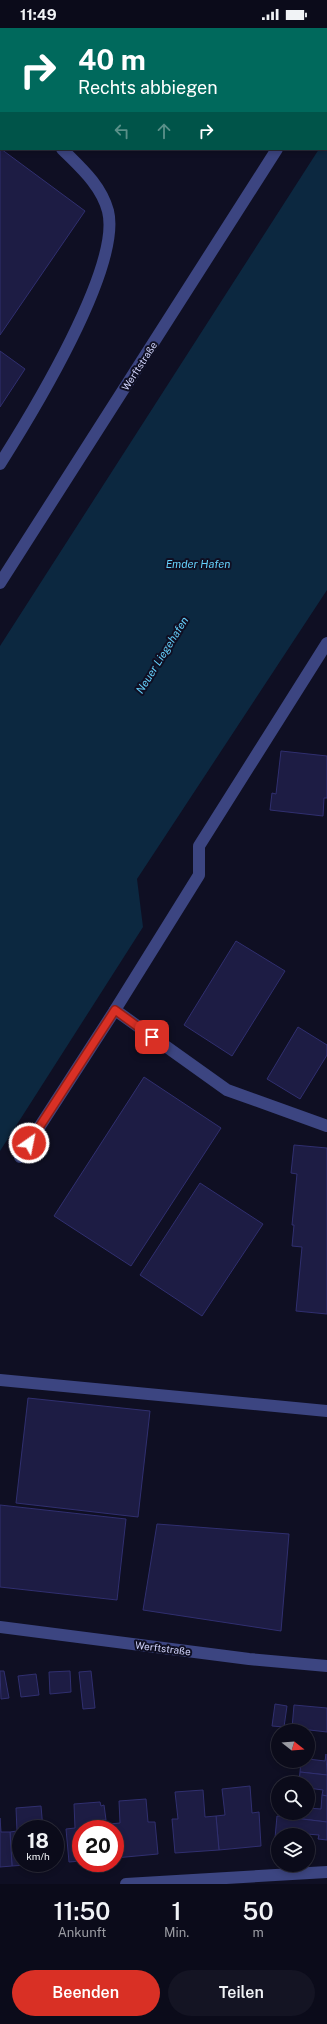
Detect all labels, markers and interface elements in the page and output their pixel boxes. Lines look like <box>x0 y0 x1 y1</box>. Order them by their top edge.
text: 11:49 <box>20 6 57 23</box>
text: 40 m <box>78 43 146 76</box>
icon: right <box>12 44 64 96</box>
text: Rechts abbiegen <box>78 77 218 98</box>
icon: left <box>111 120 133 142</box>
icon: ahead <box>153 120 175 142</box>
icon: right <box>195 120 217 142</box>
street label: Werftstraße <box>119 339 159 393</box>
water label: Emder Hafen <box>166 558 230 570</box>
water label: Neuer Liegehafen <box>134 614 190 696</box>
pin <box>135 1020 169 1054</box>
icon: arrive <box>141 1026 163 1048</box>
position arrow <box>8 1122 50 1164</box>
street label: Werftstraße <box>135 1639 192 1657</box>
north arrow <box>271 1724 315 1768</box>
map controls <box>271 1724 315 1872</box>
button: search <box>271 1776 315 1820</box>
speed limit sign: 20 <box>72 1820 124 1872</box>
button: layers <box>271 1828 315 1872</box>
text: 18 <box>27 1829 49 1853</box>
text: km/h <box>26 1850 50 1862</box>
text: 11:50 <box>53 1897 110 1925</box>
text: 1 <box>171 1897 182 1925</box>
text: 50 <box>243 1897 274 1925</box>
text: Ankunft <box>58 1925 106 1940</box>
text: Min. <box>164 1925 189 1940</box>
text: m <box>252 1925 264 1940</box>
button: Beenden <box>12 1970 160 2016</box>
button: Teilen <box>168 1970 315 2016</box>

